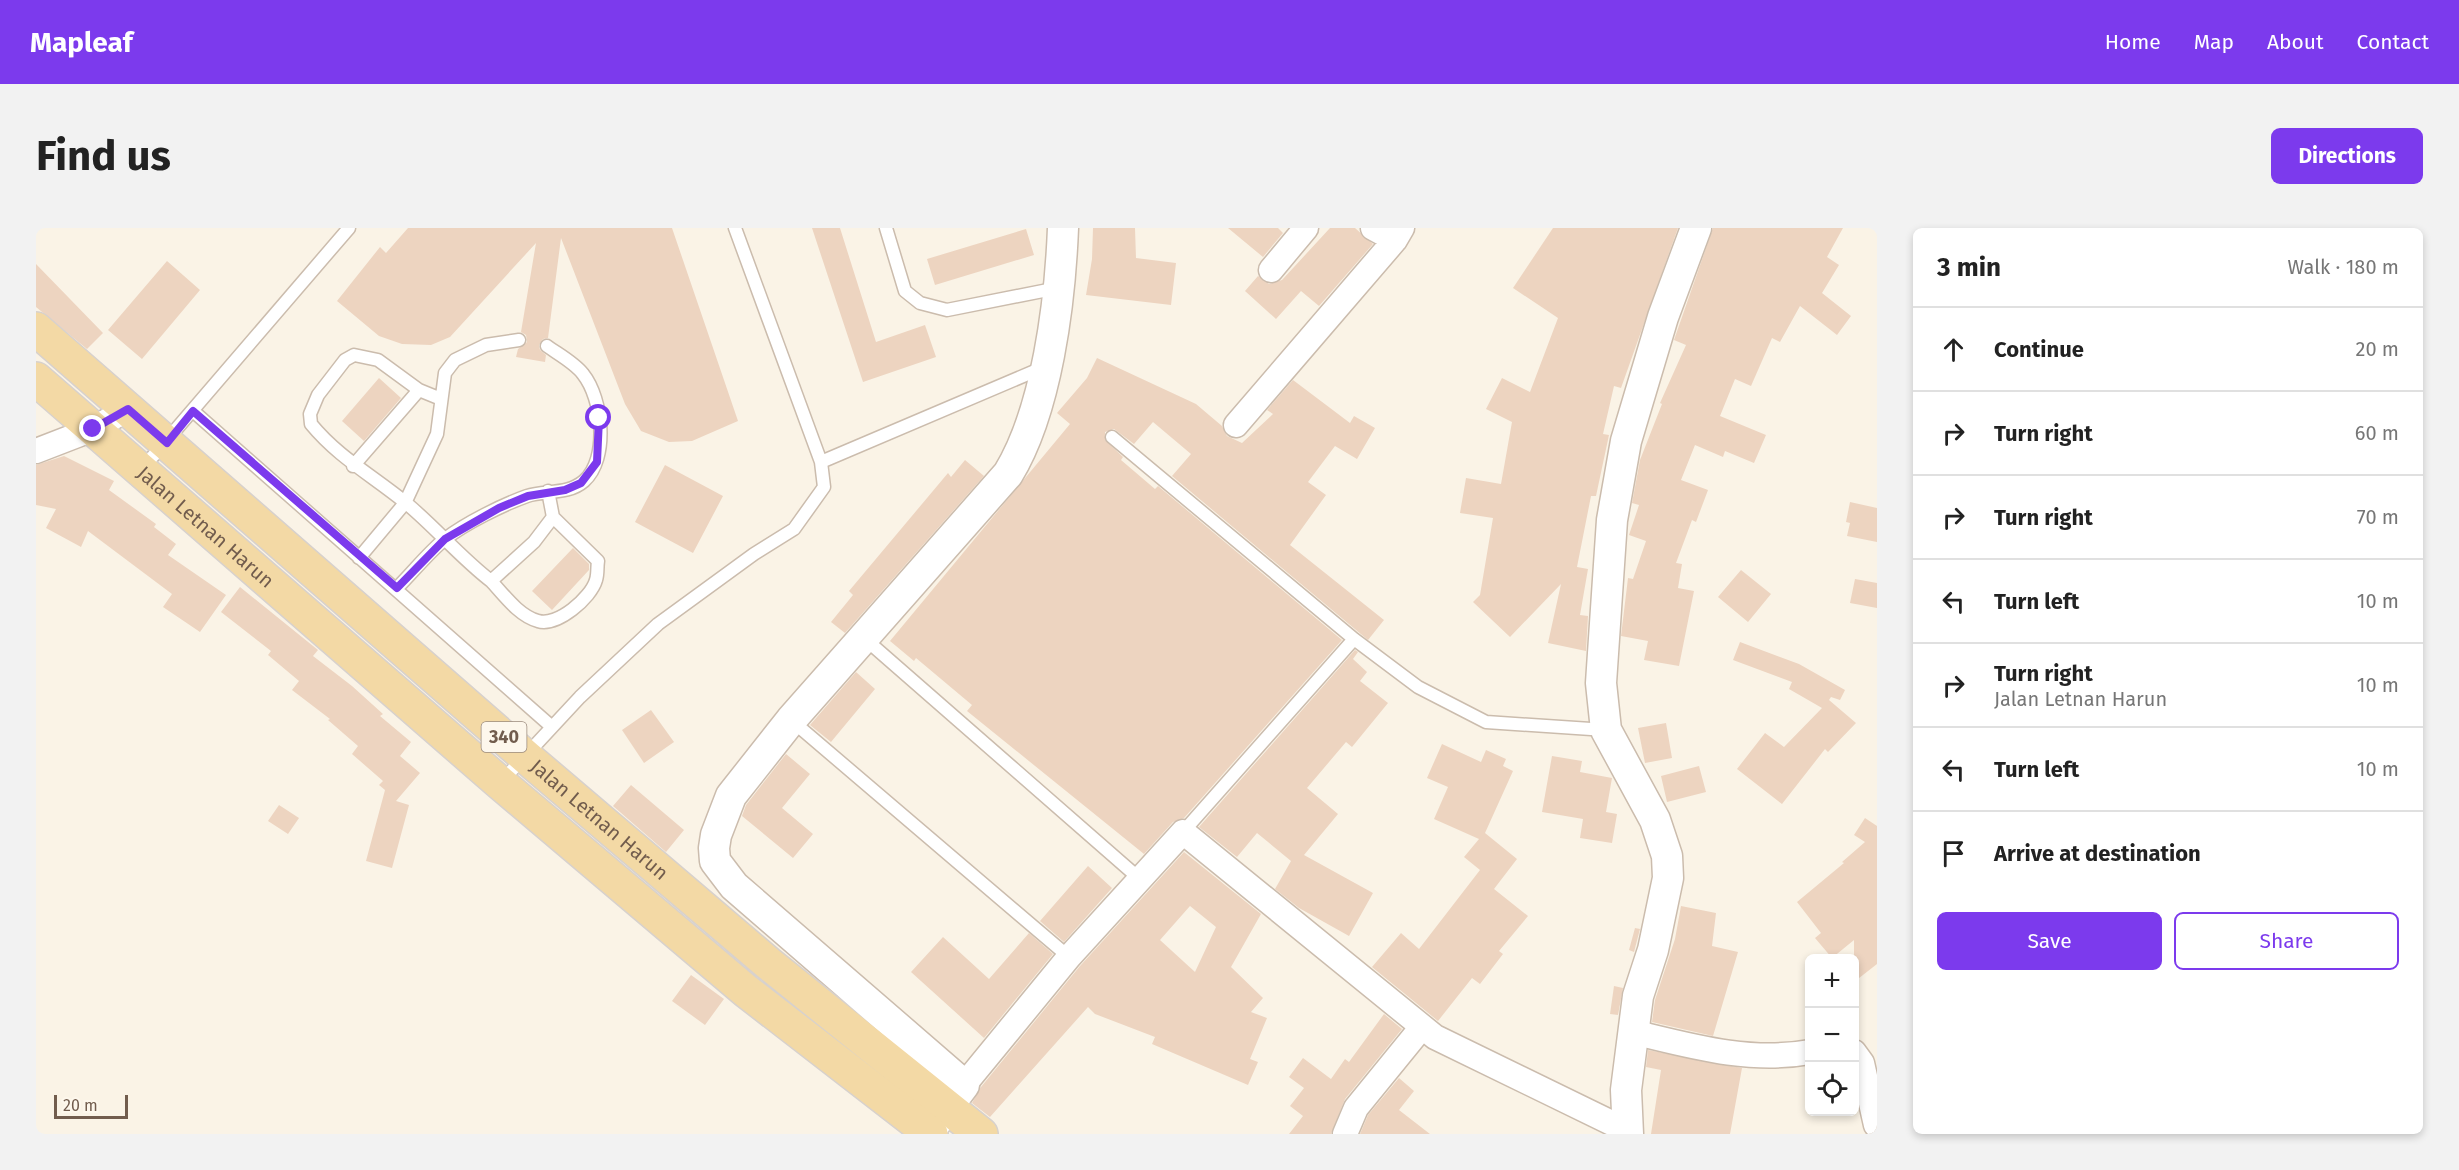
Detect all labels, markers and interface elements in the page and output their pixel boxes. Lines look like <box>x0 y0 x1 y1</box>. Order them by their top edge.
text: Mapleaf <box>30 26 133 59</box>
text: Home <box>2105 29 2161 55</box>
text: Map <box>2194 29 2234 55</box>
text: About <box>2267 29 2324 55</box>
text: Contact <box>2357 29 2429 55</box>
button: Directions <box>2271 128 2423 184</box>
text: Find us <box>36 131 171 181</box>
text: 3 min <box>1937 252 2001 283</box>
text: Walk · 180 m <box>2288 255 2399 279</box>
icon: ahead <box>1937 333 1970 366</box>
text: Continue <box>1994 336 2084 363</box>
text: 20 m <box>2356 337 2399 361</box>
route start <box>585 404 611 430</box>
route end <box>79 415 105 441</box>
icon: right <box>1937 417 1970 450</box>
text: Turn right <box>1994 420 2093 447</box>
text: 60 m <box>2355 421 2399 445</box>
street label: Jalan Letnan Harun <box>132 461 279 593</box>
icon: right <box>1937 501 1970 534</box>
text: Turn right <box>1994 504 2093 531</box>
text: 70 m <box>2357 505 2399 529</box>
icon: left <box>1937 585 1970 618</box>
text: Turn left <box>1994 588 2079 615</box>
text: 10 m <box>2357 589 2399 613</box>
text: Turn right <box>1994 660 2093 687</box>
icon: right <box>1937 669 1970 702</box>
text: 10 m <box>2357 673 2399 697</box>
text: Jalan Letnan Harun <box>1994 687 2167 711</box>
road number: 340 <box>482 722 526 752</box>
icon: left <box>1937 753 1970 786</box>
street label: Jalan Letnan Harun <box>526 754 673 885</box>
text: Turn left <box>1994 756 2079 783</box>
text: 10 m <box>2357 757 2399 781</box>
icon: arrive <box>1937 837 1970 870</box>
text: Arrive at destination <box>1994 840 2201 867</box>
button: Save <box>1937 912 2162 970</box>
button: Share <box>2174 912 2399 970</box>
map controls <box>1805 954 1859 1116</box>
button: + <box>1805 954 1859 1008</box>
button: − <box>1805 1008 1859 1062</box>
button: locate <box>1805 1062 1859 1116</box>
scale bar <box>54 1092 128 1120</box>
text: 20 m <box>63 1096 98 1115</box>

